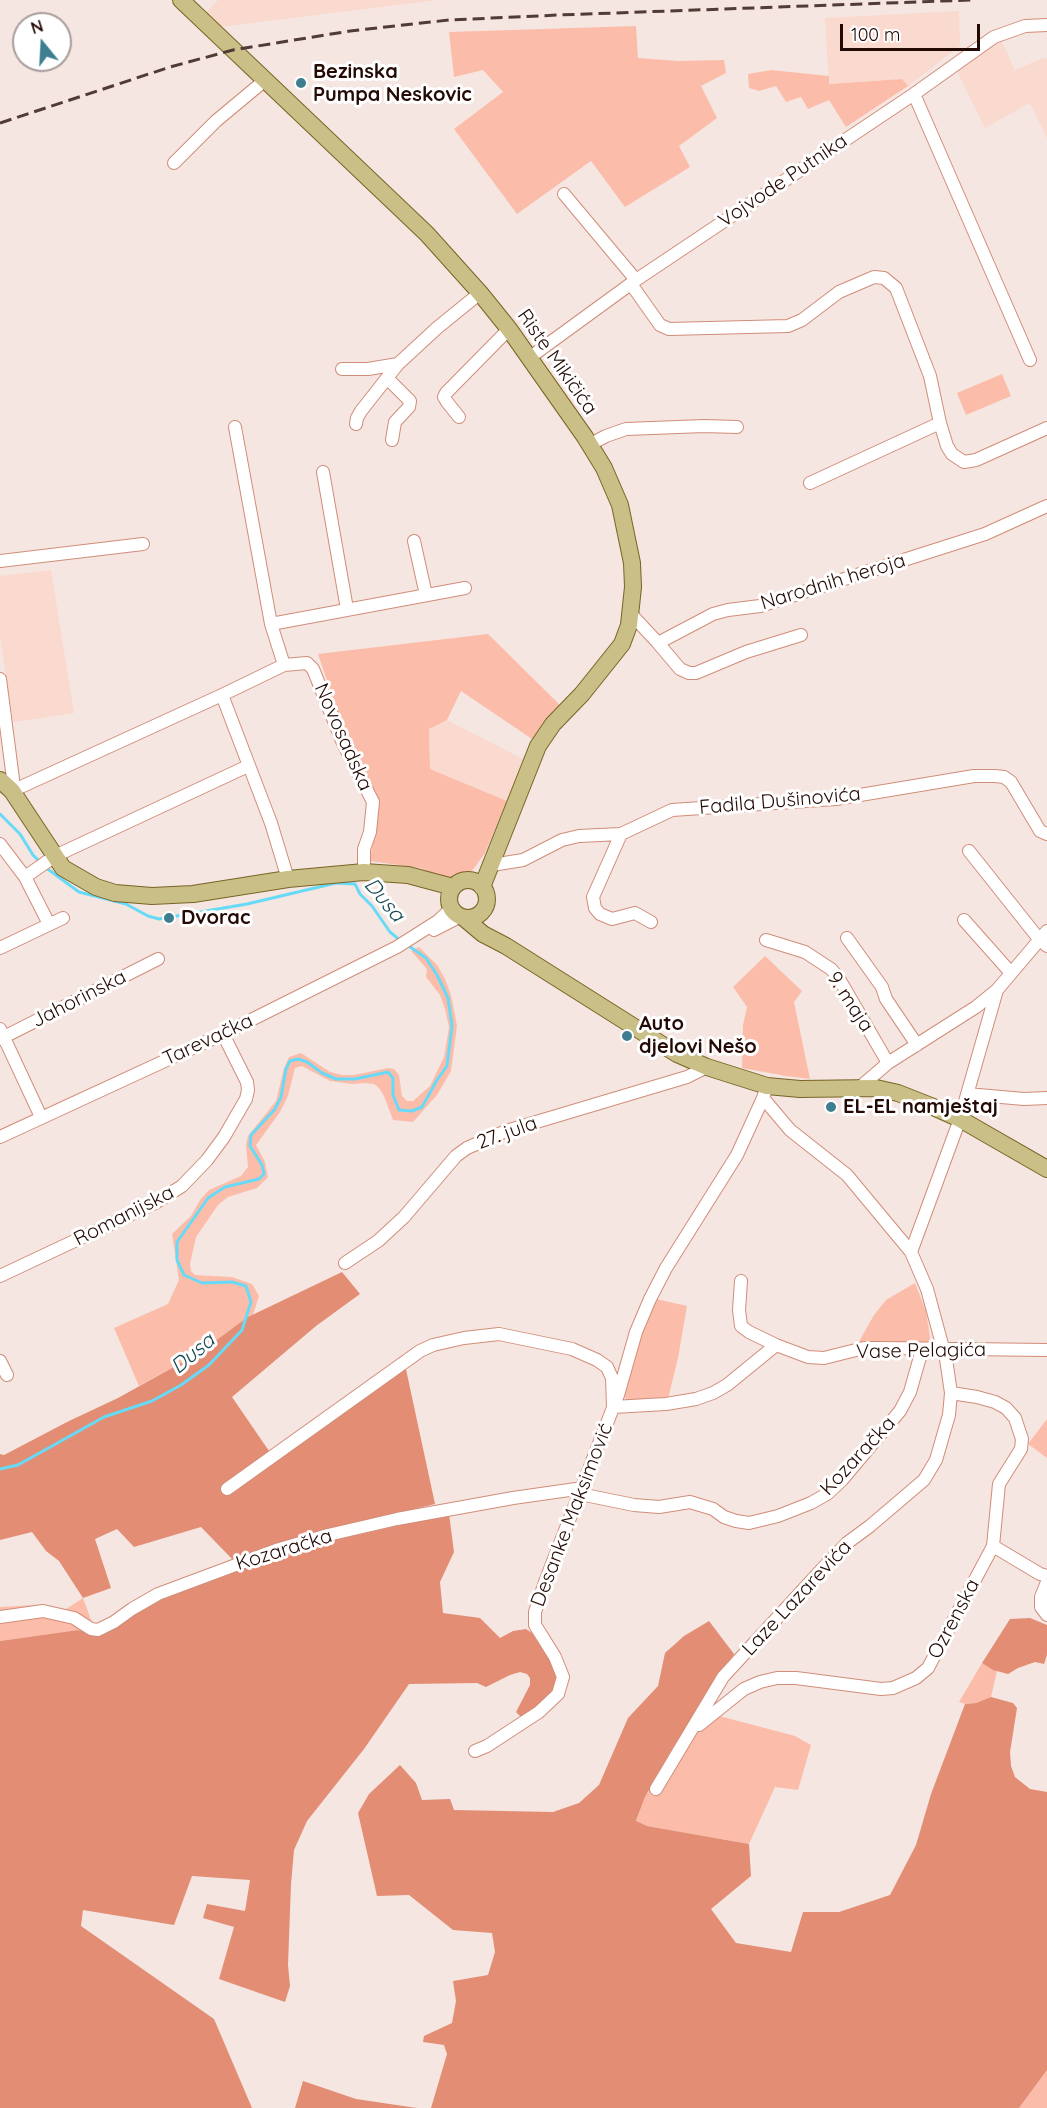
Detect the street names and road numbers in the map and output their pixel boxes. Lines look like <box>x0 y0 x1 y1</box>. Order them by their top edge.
street label: Vojvode Putnika <box>714 129 852 233</box>
street label: Riste Mikičića <box>512 305 602 419</box>
street label: Narodnih heroja <box>758 549 908 615</box>
street label: Novosadska <box>309 680 377 794</box>
street label: Fadila Dušinovića <box>698 782 862 820</box>
street label: Jahorinska <box>28 965 130 1033</box>
street label: 9. maja <box>822 967 878 1037</box>
street label: Tarevačka <box>159 1009 257 1071</box>
street label: 27. jula <box>474 1111 540 1155</box>
street label: Romanijska <box>70 1181 178 1251</box>
street label: Vase Pelagića <box>856 1338 986 1364</box>
street label: Kozaračka <box>815 1411 901 1501</box>
street label: Desanke Maksimović <box>526 1420 618 1610</box>
street label: Kozaračka <box>233 1524 335 1576</box>
street label: Laze Lazarevića <box>737 1535 857 1661</box>
street label: Ozrenska <box>923 1575 985 1663</box>

